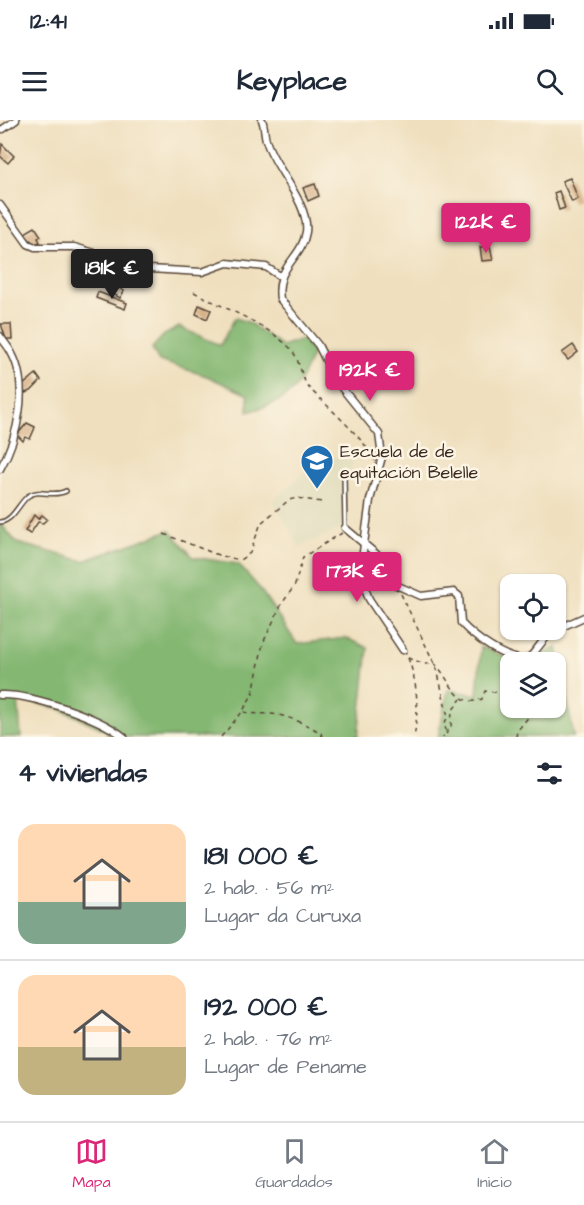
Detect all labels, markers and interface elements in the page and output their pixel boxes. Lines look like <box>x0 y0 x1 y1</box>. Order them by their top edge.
text: 12:41 <box>30 6 67 37</box>
text: Keyplace <box>237 62 347 100</box>
icon: menu <box>18 65 51 98</box>
icon: search <box>533 65 566 98</box>
pin: 122K € <box>437 203 535 254</box>
text: 122K € <box>455 208 517 236</box>
pin: 181K € <box>63 249 161 300</box>
text: 181K € <box>85 254 139 282</box>
pin: 192K € <box>321 351 419 402</box>
text: 192K € <box>339 356 401 384</box>
place label: Escuela de de equitación Belelle <box>340 439 478 485</box>
school or university icon: Escuela de de equitación Belelle <box>299 443 335 490</box>
pin: 173K € <box>308 552 406 603</box>
text: 173K € <box>326 557 388 585</box>
map controls <box>500 574 566 718</box>
button: locate <box>500 574 566 640</box>
button: layers <box>500 652 566 718</box>
text: 4 viviendas <box>18 755 148 791</box>
icon: filters <box>533 757 566 790</box>
text: 181 000 € <box>204 838 318 874</box>
icon: home <box>66 848 138 920</box>
text: 2 hab. · 56 m² <box>204 874 334 902</box>
text: Lugar da Curuxa <box>204 902 361 930</box>
text: 192 000 € <box>204 989 328 1025</box>
icon: home <box>66 999 138 1071</box>
text: 2 hab. · 76 m² <box>204 1025 332 1053</box>
text: Lugar de Pename <box>204 1053 367 1081</box>
tab: Mapa <box>72 1135 111 1193</box>
tab: Guardados <box>255 1135 333 1193</box>
tab: Inicio <box>477 1135 512 1193</box>

